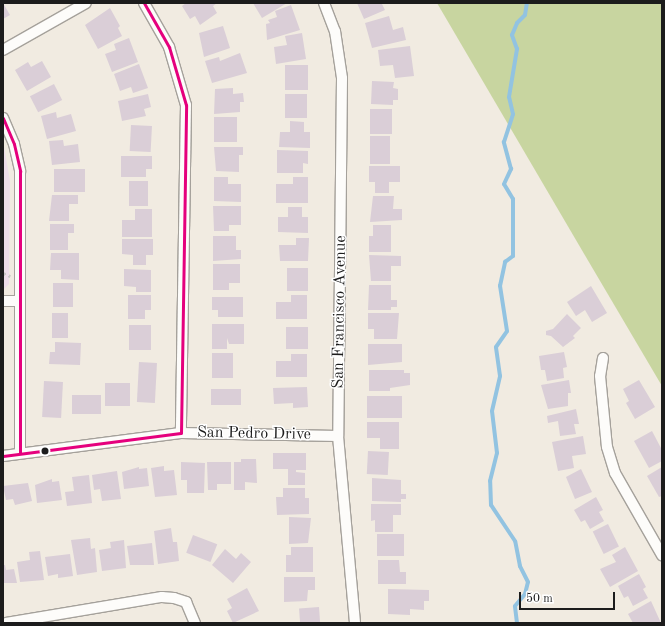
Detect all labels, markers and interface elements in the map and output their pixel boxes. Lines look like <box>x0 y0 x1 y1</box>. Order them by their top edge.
street label: San Francisco Avenue <box>329 235 351 389</box>
street label: San Pedro Drive <box>197 423 311 445</box>
unlabelled marker <box>40 446 50 456</box>
scale bar <box>521 584 617 610</box>
text: 50 m <box>526 593 553 605</box>

